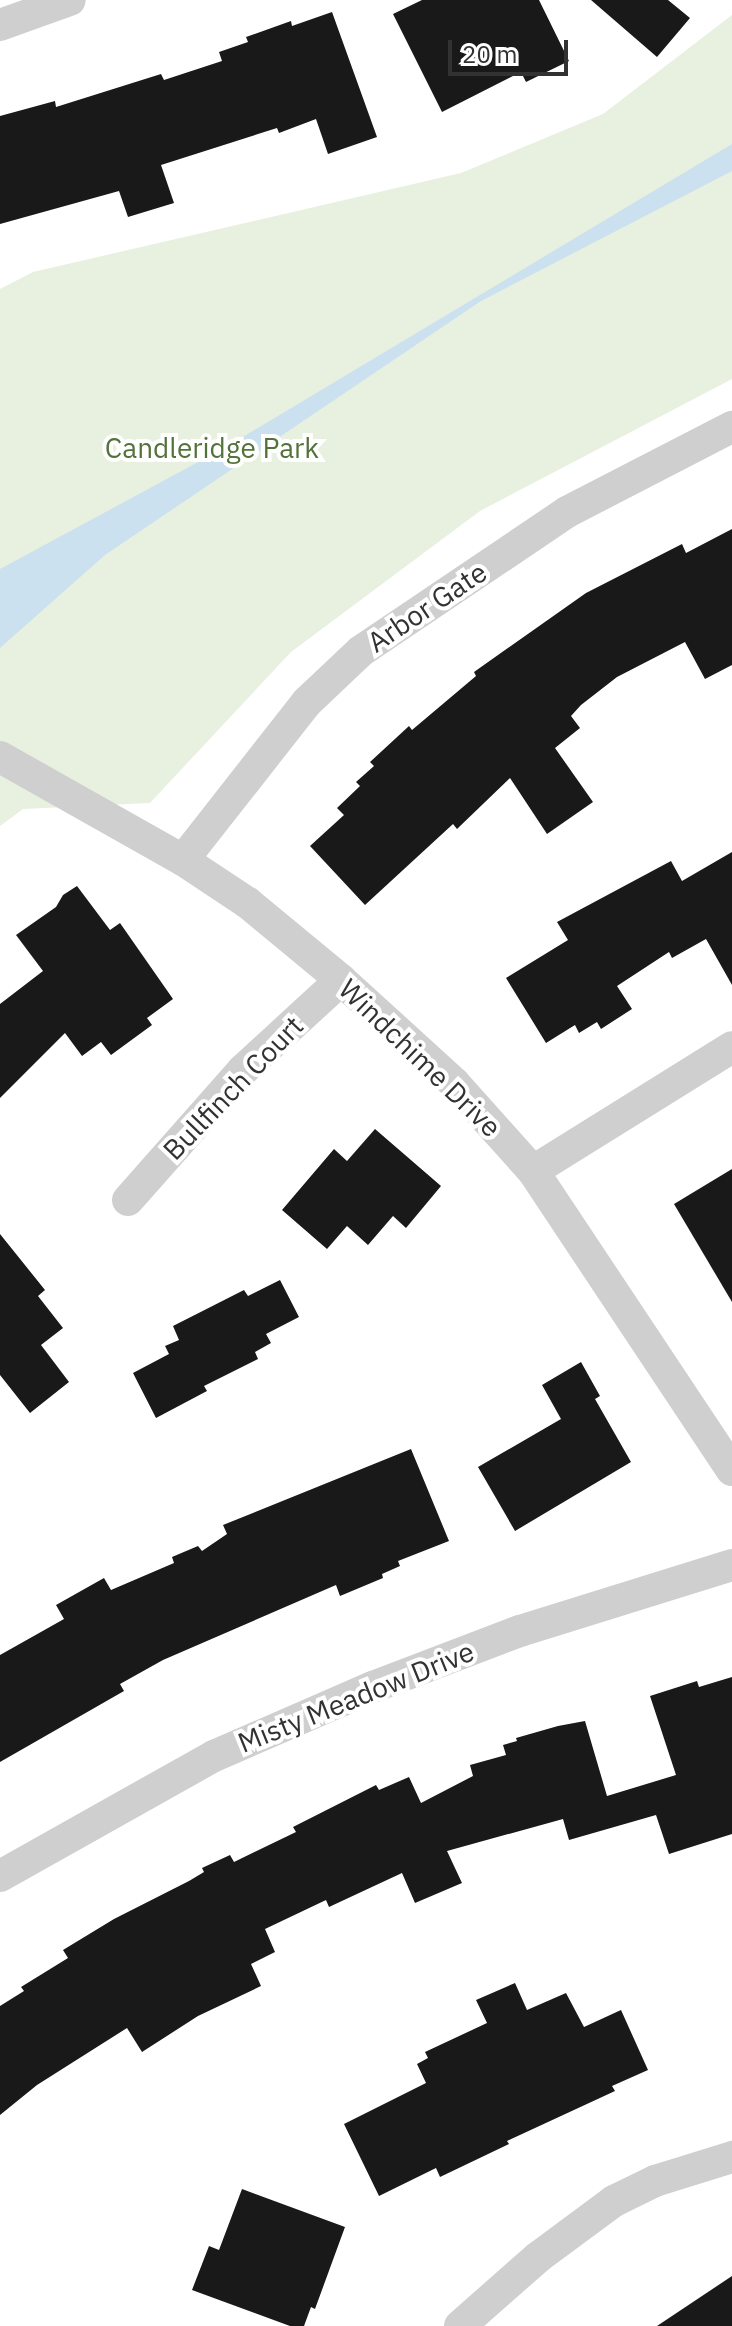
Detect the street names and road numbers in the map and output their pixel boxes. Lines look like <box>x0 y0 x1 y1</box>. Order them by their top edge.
street label: Arbor Gate <box>361 555 493 659</box>
street label: Windchime Drive <box>332 972 508 1144</box>
street label: Bullfinch Court <box>156 1009 310 1167</box>
street label: Misty Meadow Drive <box>233 1634 479 1760</box>

